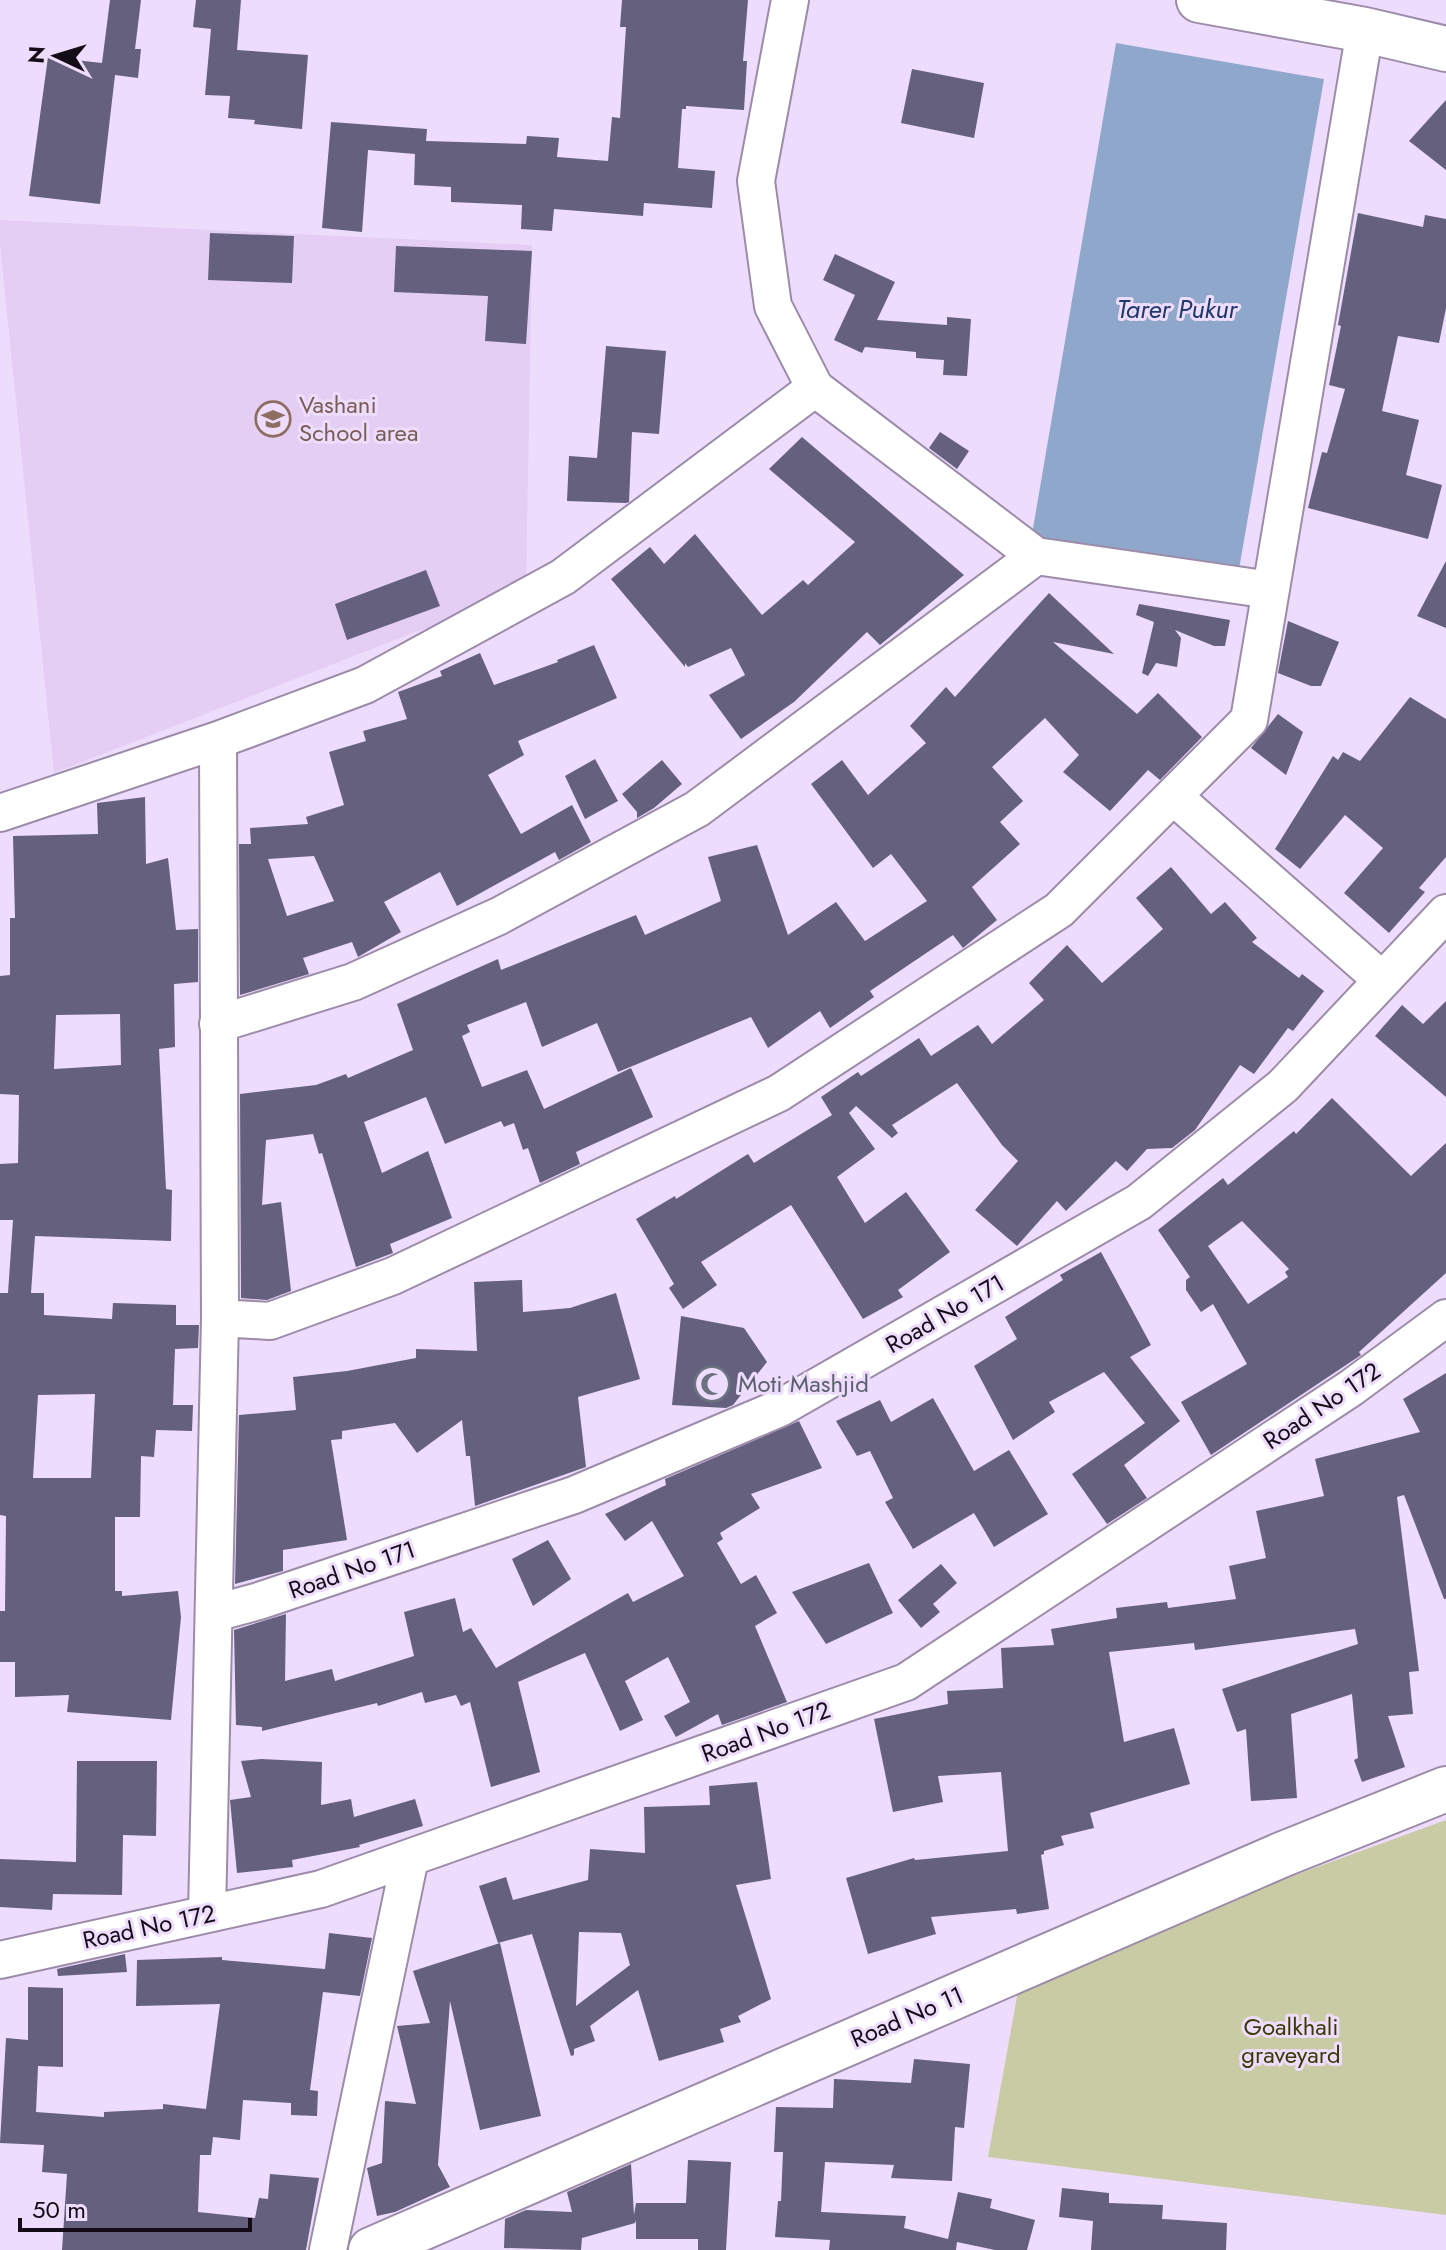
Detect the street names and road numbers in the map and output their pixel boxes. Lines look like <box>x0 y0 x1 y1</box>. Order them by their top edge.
street label: Road No 171 <box>879 1265 1011 1362</box>
street label: Road No 172 <box>1256 1353 1387 1458</box>
street label: Road No 171 <box>284 1531 420 1608</box>
street label: Road No 172 <box>696 1692 835 1771</box>
street label: Road No 172 <box>79 1895 219 1958</box>
street label: Road No 11 <box>845 1977 969 2056</box>

